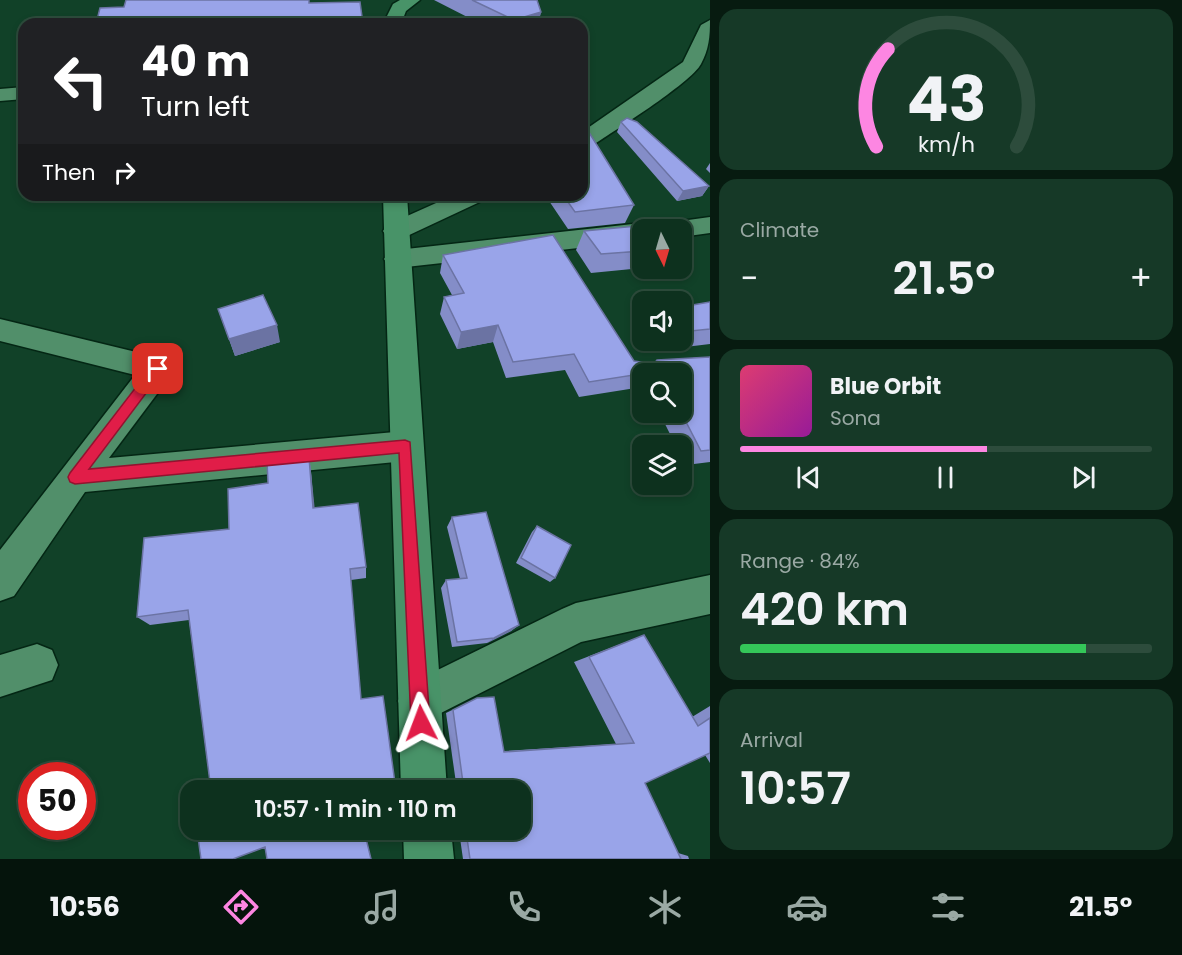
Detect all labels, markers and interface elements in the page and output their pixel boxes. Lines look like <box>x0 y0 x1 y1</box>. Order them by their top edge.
text: 40 m <box>141 32 250 91</box>
icon: left <box>42 42 120 120</box>
text: 43 <box>906 55 986 143</box>
text: Turn left <box>141 88 250 125</box>
text: km/h <box>917 129 975 160</box>
icon: right <box>108 156 141 189</box>
text: Then <box>42 157 96 188</box>
text: Climate <box>740 216 819 244</box>
north arrow <box>632 219 692 279</box>
map controls <box>632 219 692 495</box>
text: 21.5° <box>892 247 995 310</box>
text: − <box>740 255 758 302</box>
text: + <box>1129 255 1152 302</box>
button: sound <box>632 291 692 351</box>
pin <box>132 343 183 394</box>
icon: arrive <box>141 352 174 385</box>
button: search <box>632 363 692 423</box>
text: Blue Orbit <box>830 371 941 402</box>
text: Sona <box>830 404 881 432</box>
button: layers <box>632 435 692 495</box>
icon: previous <box>792 461 825 494</box>
icon: pause <box>929 461 962 494</box>
icon: next <box>1067 461 1100 494</box>
text: Range · 84% <box>740 547 860 575</box>
text: 420 km <box>740 578 909 641</box>
position arrow <box>389 691 453 755</box>
text: Arrival <box>740 726 803 754</box>
text: 10:57 <box>740 757 851 820</box>
speed limit sign: 50 <box>18 762 96 840</box>
text: 10:57 · 1 min · 110 m <box>254 794 457 825</box>
icon: directions <box>220 886 262 928</box>
icon: music <box>361 886 403 928</box>
icon: phone <box>503 886 545 928</box>
icon: climate <box>644 886 686 928</box>
icon: car <box>786 886 828 928</box>
icon: filters <box>927 886 969 928</box>
text: 10:56 <box>50 888 120 925</box>
text: 21.5° <box>1069 888 1132 925</box>

